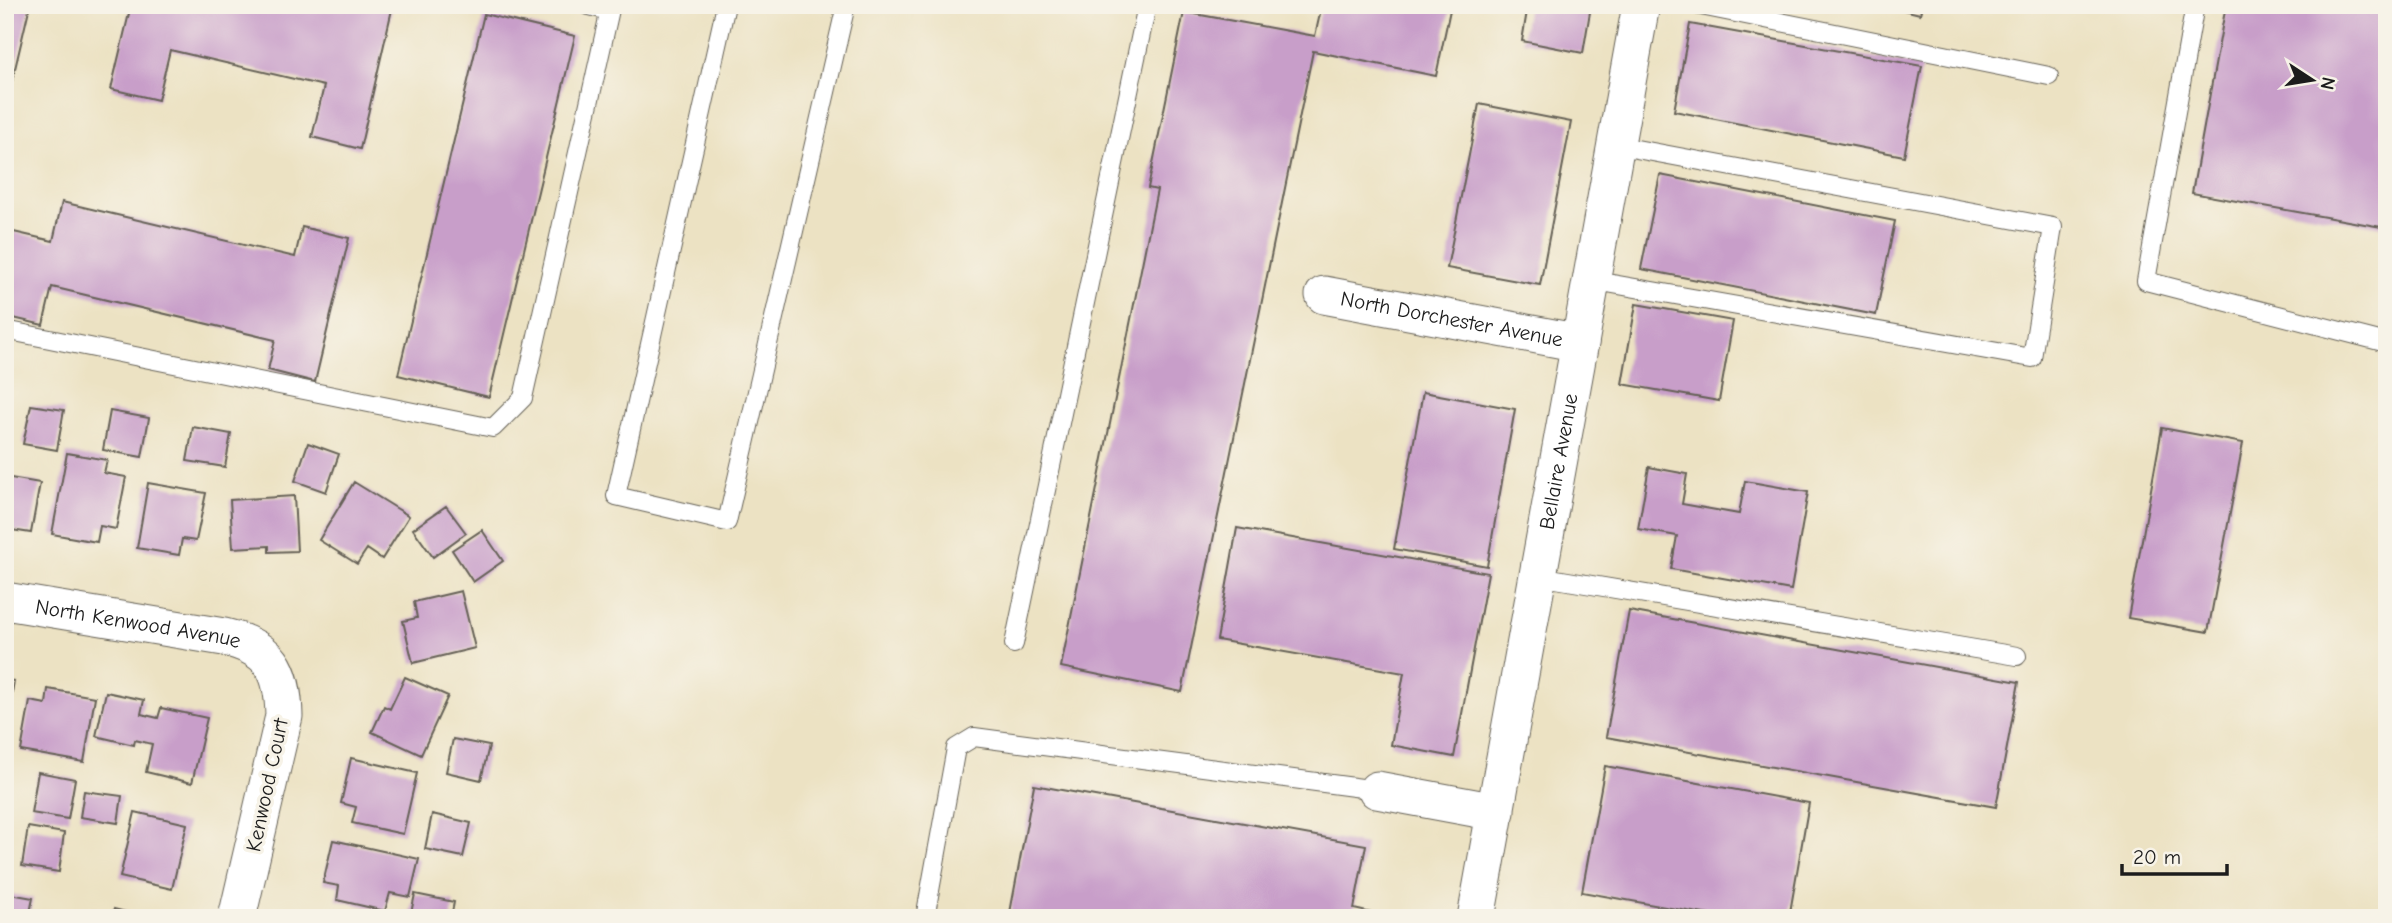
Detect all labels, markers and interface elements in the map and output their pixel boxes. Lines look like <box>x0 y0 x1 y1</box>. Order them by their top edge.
north arrow <box>2276 46 2346 116</box>
text: N <box>2316 75 2340 92</box>
street label: North Dorchester Avenue <box>1339 286 1565 352</box>
street label: Bellaire Avenue <box>1534 391 1583 531</box>
street label: North Kenwood Avenue <box>34 594 244 653</box>
street label: Kenwood Court <box>241 715 293 854</box>
scale bar <box>2122 832 2228 876</box>
text: 20 m <box>2133 845 2181 869</box>

